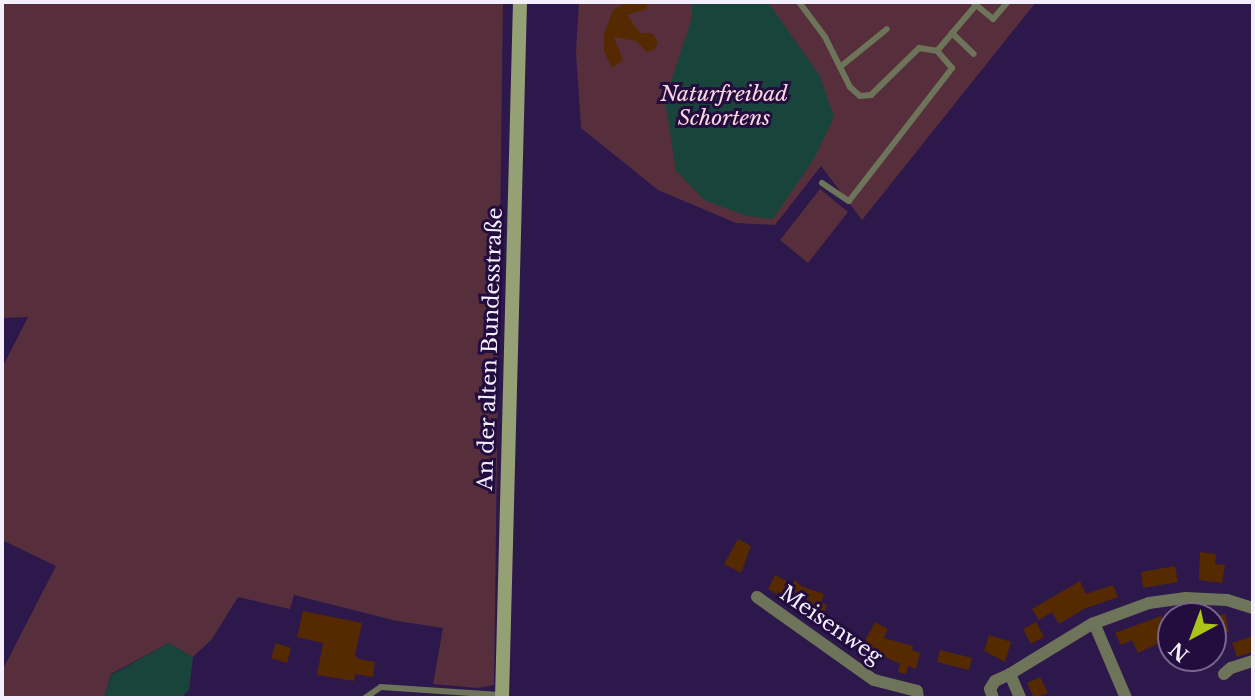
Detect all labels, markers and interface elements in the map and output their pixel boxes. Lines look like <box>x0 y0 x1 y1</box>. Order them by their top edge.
park label: Naturfreibad Schortens <box>660 81 788 131</box>
street label: An der alten Bundesstraße <box>472 207 508 491</box>
street label: Meisenweg <box>775 580 887 670</box>
north arrow <box>1157 602 1227 672</box>
text: N <box>1165 637 1193 666</box>

